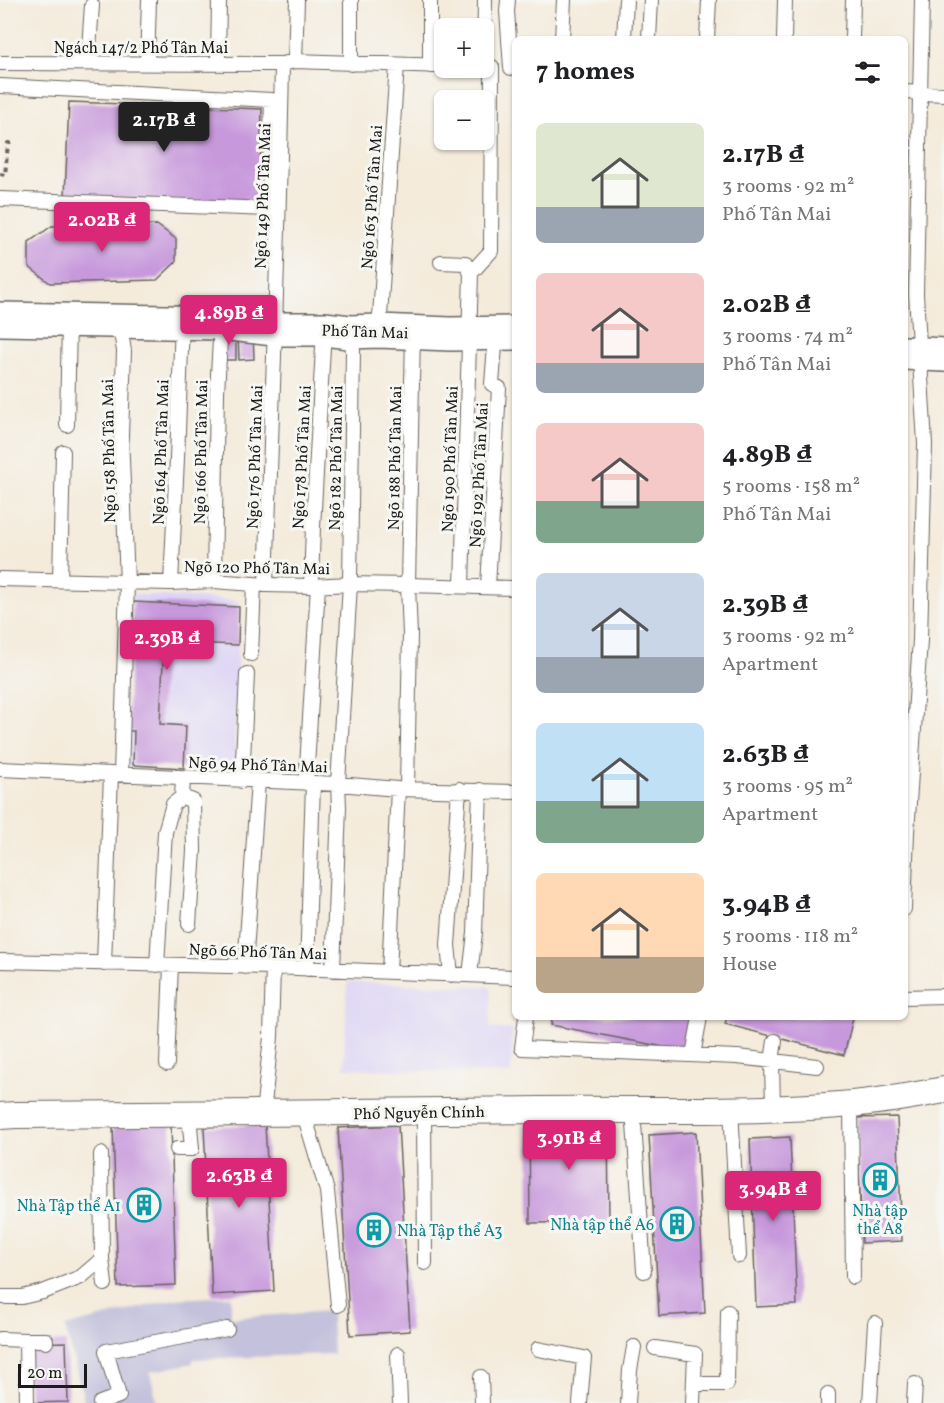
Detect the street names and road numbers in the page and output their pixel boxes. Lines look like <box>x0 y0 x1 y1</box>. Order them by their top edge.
street label: Ngách 147/2 Phố Tân Mai <box>54 38 228 60</box>
street label: Ngõ 149 Phố Tân Mai <box>250 123 278 269</box>
street label: Ngõ 163 Phố Tân Mai <box>357 124 389 270</box>
street label: Phố Tân Mai <box>321 320 409 346</box>
street label: Ngõ 158 Phố Tân Mai <box>98 378 122 523</box>
street label: Ngõ 164 Phố Tân Mai <box>148 379 176 525</box>
street label: Ngõ 166 Phố Tân Mai <box>190 379 214 525</box>
street label: Ngõ 176 Phố Tân Mai <box>242 384 270 530</box>
street label: Ngõ 178 Phố Tân Mai <box>288 384 318 530</box>
street label: Ngõ 182 Phố Tân Mai <box>325 385 349 531</box>
street label: Ngõ 188 Phố Tân Mai <box>384 385 408 531</box>
street label: Ngõ 190 Phố Tân Mai <box>437 385 465 533</box>
street label: Ngõ 192 Phố Tân Mai <box>465 402 495 548</box>
street label: Ngõ 120 Phố Tân Mai <box>184 557 331 581</box>
street label: Ngõ 94 Phố Tân Mai <box>188 753 328 779</box>
street label: Ngõ 66 Phố Tân Mai <box>188 940 328 966</box>
street label: Phố Nguyễn Chính <box>353 1102 485 1126</box>

